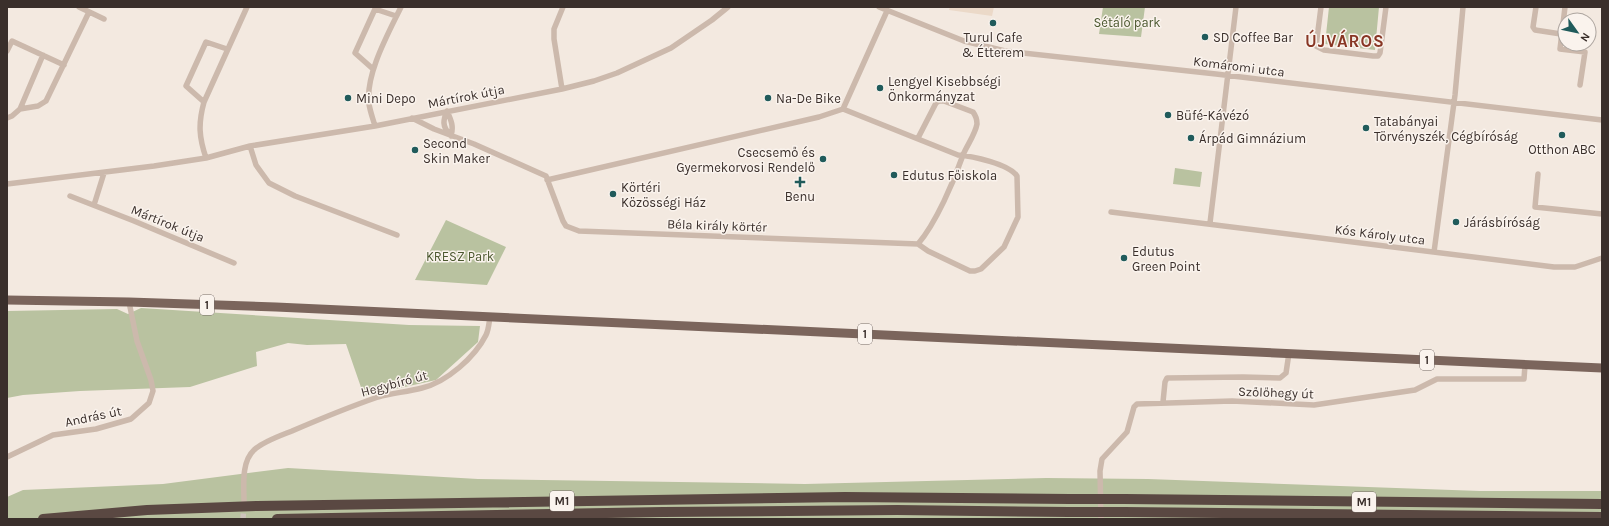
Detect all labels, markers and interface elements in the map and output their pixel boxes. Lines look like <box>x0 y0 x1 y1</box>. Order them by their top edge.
north arrow <box>1557 12 1597 52</box>
park label: Sétáló park <box>1093 15 1161 30</box>
marker: Turul Cafe & Étterem <box>988 18 998 28</box>
district label: ÚJVÁROS <box>1305 29 1385 51</box>
place label: Turul Cafe & Étterem <box>962 30 1024 60</box>
place label: SD Coffee Bar <box>1213 30 1293 45</box>
text: N <box>1577 30 1593 44</box>
marker: SD Coffee Bar <box>1200 32 1210 42</box>
street label: Komáromi utca <box>1192 53 1285 80</box>
place label: Lengyel Kisebbségi Önkormányzat <box>888 74 1001 104</box>
street label: Mártírok útja <box>426 82 506 111</box>
marker: Lengyel Kisebbségi Önkormányzat <box>875 83 885 93</box>
place label: Mini Depo <box>356 91 416 106</box>
place label: Na-De Bike <box>776 91 841 106</box>
marker: Mini Depo <box>343 93 353 103</box>
marker: Na-De Bike <box>763 93 773 103</box>
place label: Büfé-Kávézó <box>1176 108 1249 123</box>
marker: Büfé-Kávézó <box>1163 110 1173 120</box>
place label: Tatabányai Törvényszék, Cégbíróság <box>1374 114 1519 144</box>
marker: Tatabányai Törvényszék, Cégbíróság <box>1361 123 1371 133</box>
place label: Árpád Gimnázium <box>1199 129 1306 146</box>
marker: Otthon ABC <box>1557 130 1567 140</box>
marker: Árpád Gimnázium <box>1186 133 1196 143</box>
place label: Second Skin Maker <box>423 136 490 166</box>
place label: Otthon ABC <box>1528 142 1596 157</box>
marker: Second Skin Maker <box>410 145 420 155</box>
place label: Csecsemő és Gyermekorvosi Rendelő <box>676 145 815 175</box>
marker: Csecsemő és Gyermekorvosi Rendelő <box>818 154 828 164</box>
place label: Edutus Főiskola <box>902 168 997 183</box>
marker: Edutus Főiskola <box>889 170 899 180</box>
marker: Benu <box>795 177 805 187</box>
place label: Körtéri Közösségi Ház <box>621 180 706 210</box>
marker: Körtéri Közösségi Ház <box>608 189 618 199</box>
place label: Benu <box>785 189 815 204</box>
street label: Mártírok útja <box>129 202 207 245</box>
place label: Járásbíróság <box>1464 215 1540 230</box>
street label: Béla király körtér <box>667 216 767 235</box>
marker: Járásbíróság <box>1451 217 1461 227</box>
street label: Kós Károly utca <box>1334 221 1426 247</box>
place label: Edutus Green Point <box>1132 244 1200 274</box>
park label: KRESZ Park <box>426 249 494 264</box>
marker: Edutus Green Point <box>1119 253 1129 263</box>
road number: 1 <box>200 295 214 315</box>
road number: 1 <box>858 324 872 344</box>
road number: 1 <box>1420 350 1434 370</box>
street label: Hegybíró út <box>359 367 429 400</box>
street label: Szőlőhegy út <box>1238 384 1314 401</box>
street label: András út <box>63 403 123 430</box>
road number: M1 <box>550 491 574 511</box>
road number: M1 <box>1352 492 1376 512</box>

